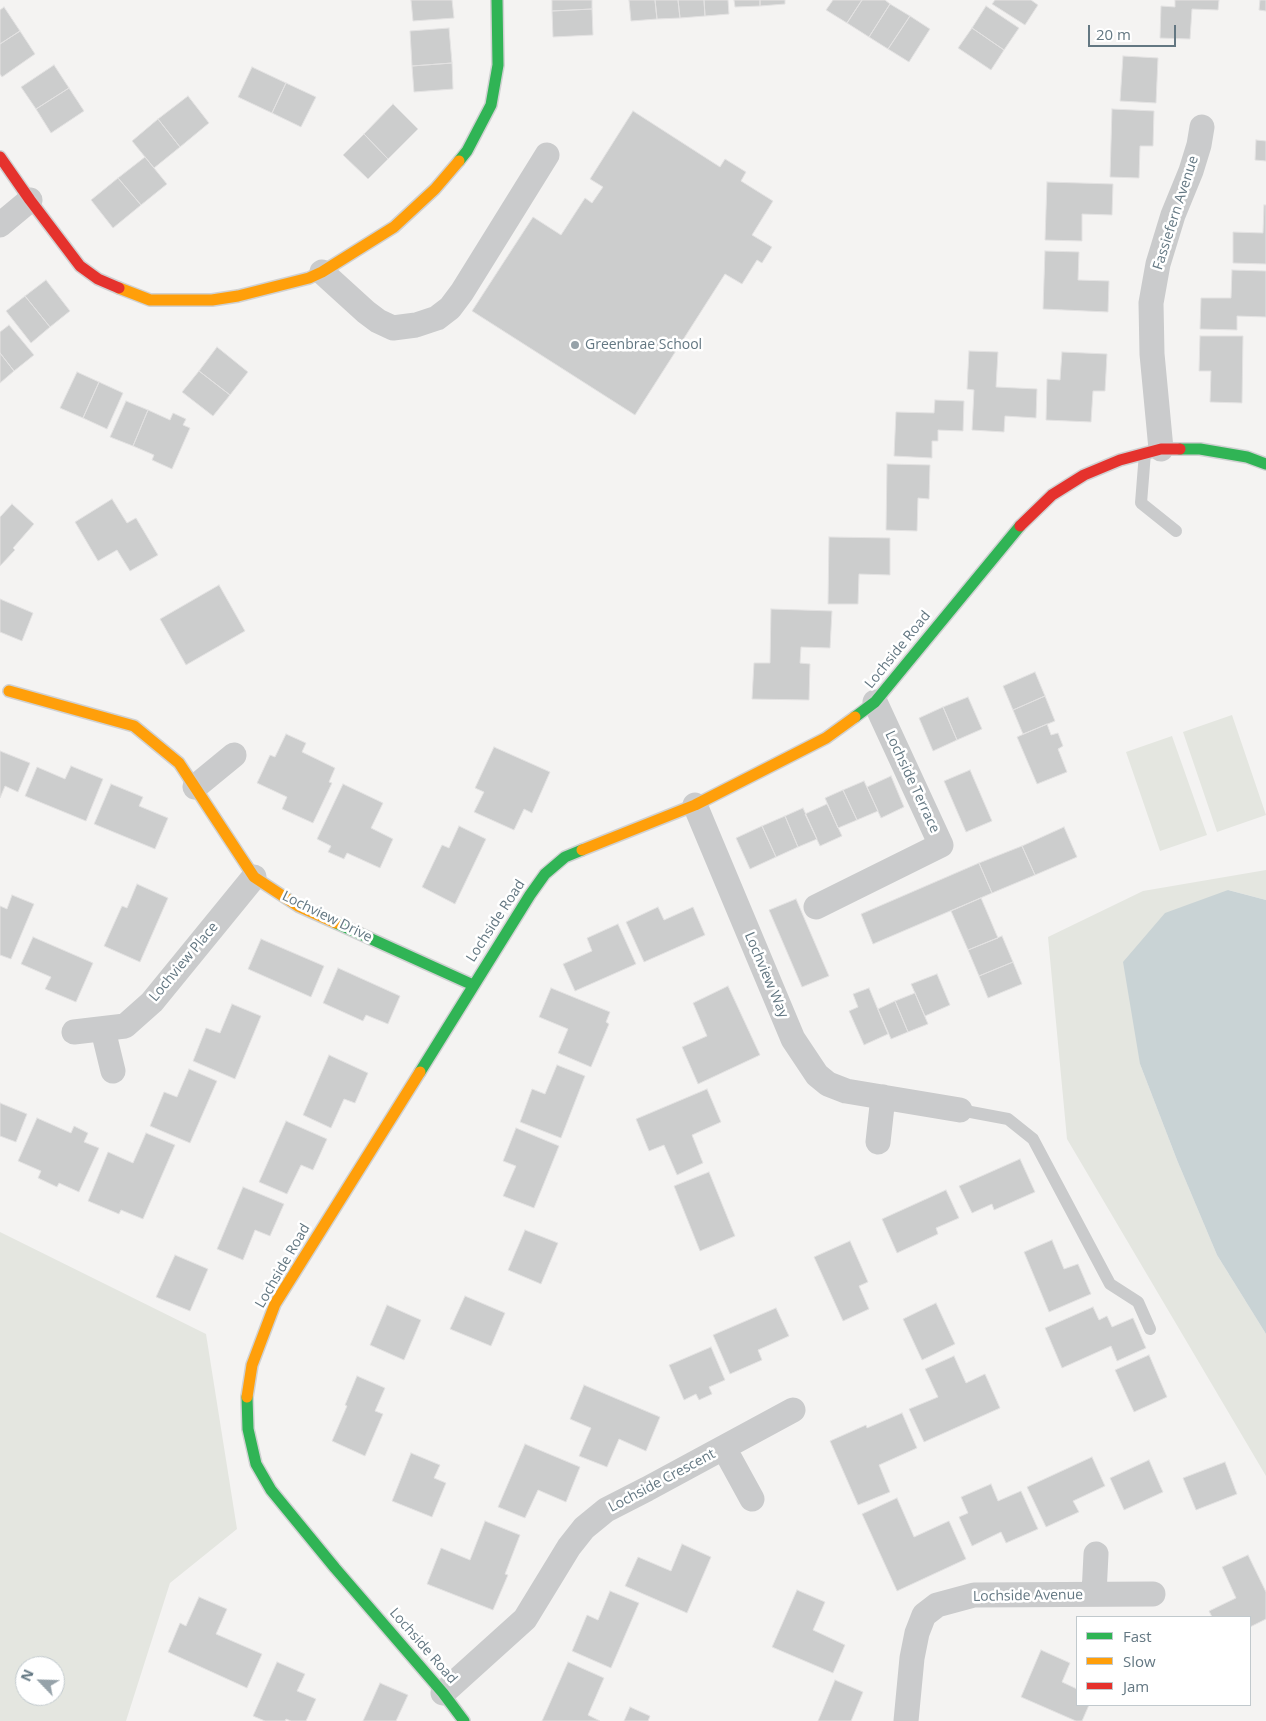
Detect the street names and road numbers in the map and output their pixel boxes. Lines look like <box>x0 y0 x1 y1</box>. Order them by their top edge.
street label: Fassiefern Avenue <box>1150 154 1202 272</box>
street label: Lochside Road <box>862 608 934 692</box>
street label: Lochside Terrace <box>881 728 943 836</box>
street label: Lochside Road <box>463 877 529 965</box>
street label: Lochview Drive <box>279 888 375 946</box>
street label: Lochview Place <box>146 919 222 1005</box>
street label: Lochview Way <box>740 930 792 1020</box>
street label: Lochside Road <box>252 1221 314 1311</box>
street label: Lochside Crescent <box>606 1446 718 1516</box>
street label: Lochside Avenue <box>973 1587 1083 1605</box>
street label: Lochside Road <box>386 1605 460 1687</box>

